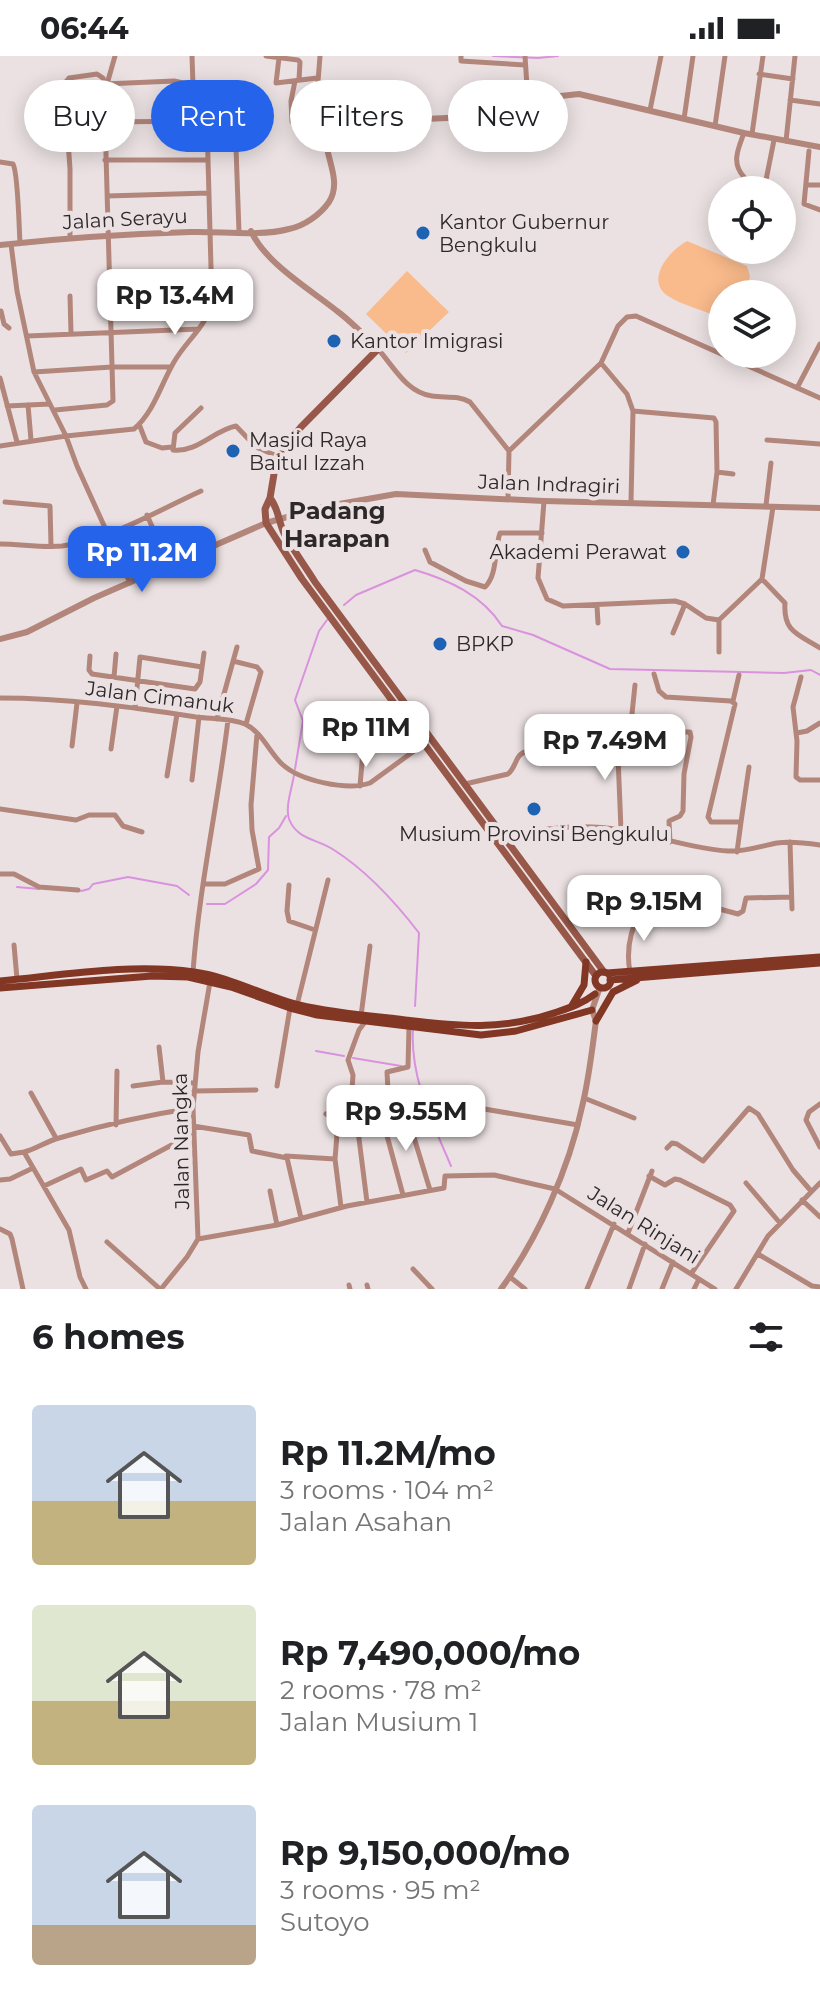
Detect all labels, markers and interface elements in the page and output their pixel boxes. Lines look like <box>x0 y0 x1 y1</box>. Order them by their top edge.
text: 06:44 <box>40 10 129 47</box>
chip: Buy <box>24 80 135 152</box>
chip: Rent <box>151 80 274 152</box>
chip: Filters <box>290 80 432 152</box>
chip: New <box>448 80 568 152</box>
map controls <box>708 176 796 368</box>
button: locate <box>708 176 796 264</box>
street label: Jalan Serayu <box>61 204 188 234</box>
place label: Kantor Gubernur Bengkulu <box>439 210 609 257</box>
marker: Kantor Gubernur Bengkulu <box>414 224 432 242</box>
pin: Rp 13.4M <box>92 269 258 337</box>
text: Rp 13.4M <box>115 279 235 311</box>
button: layers <box>708 280 796 368</box>
place label: Kantor Imigrasi <box>350 329 503 353</box>
marker: Kantor Imigrasi <box>325 332 343 350</box>
place label: Masjid Raya Baitul Izzah <box>249 428 367 475</box>
marker: Masjid Raya Baitul Izzah <box>224 442 242 460</box>
street label: Jalan Indragiri <box>477 469 620 498</box>
district label: Padang Harapan <box>284 496 390 553</box>
pin: Rp 11.2M <box>59 526 225 594</box>
text: Rp 11.2M <box>86 536 198 568</box>
place label: Akademi Perawat <box>490 540 667 564</box>
marker: Akademi Perawat <box>674 543 692 561</box>
place label: BPKP <box>456 632 514 656</box>
marker: BPKP <box>431 635 449 653</box>
street label: Jalan Cimanuk <box>83 676 236 718</box>
pin: Rp 11M <box>301 701 431 769</box>
text: Rp 11M <box>321 711 411 743</box>
pin: Rp 7.49M <box>522 714 688 782</box>
text: Rp 7.49M <box>542 724 668 756</box>
marker: Musium Provinsi Bengkulu <box>525 800 543 818</box>
place label: Musium Provinsi Bengkulu <box>399 822 669 846</box>
pin: Rp 9.15M <box>561 875 727 943</box>
text: Rp 9.15M <box>585 885 703 917</box>
street label: Jalan Nangka <box>168 1072 194 1211</box>
pin: Rp 9.55M <box>323 1085 489 1153</box>
text: Rp 9.55M <box>344 1095 468 1127</box>
street label: Jalan Rinjani <box>583 1181 704 1269</box>
icon: filters <box>744 1315 788 1359</box>
text: 6 homes <box>32 1316 185 1358</box>
text: Rp 11.2M/mo <box>280 1432 496 1474</box>
icon: home <box>96 1437 192 1533</box>
text: 3 rooms · 104 m² <box>280 1474 494 1506</box>
text: Jalan Asahan <box>280 1506 452 1538</box>
text: Rp 7,490,000/mo <box>280 1632 580 1674</box>
icon: home <box>96 1637 192 1733</box>
text: 2 rooms · 78 m² <box>280 1674 482 1706</box>
text: Jalan Musium 1 <box>280 1706 478 1738</box>
text: Rp 9,150,000/mo <box>280 1832 570 1874</box>
icon: home <box>96 1837 192 1933</box>
text: 3 rooms · 95 m² <box>280 1874 481 1906</box>
text: Sutoyo <box>280 1906 369 1938</box>

